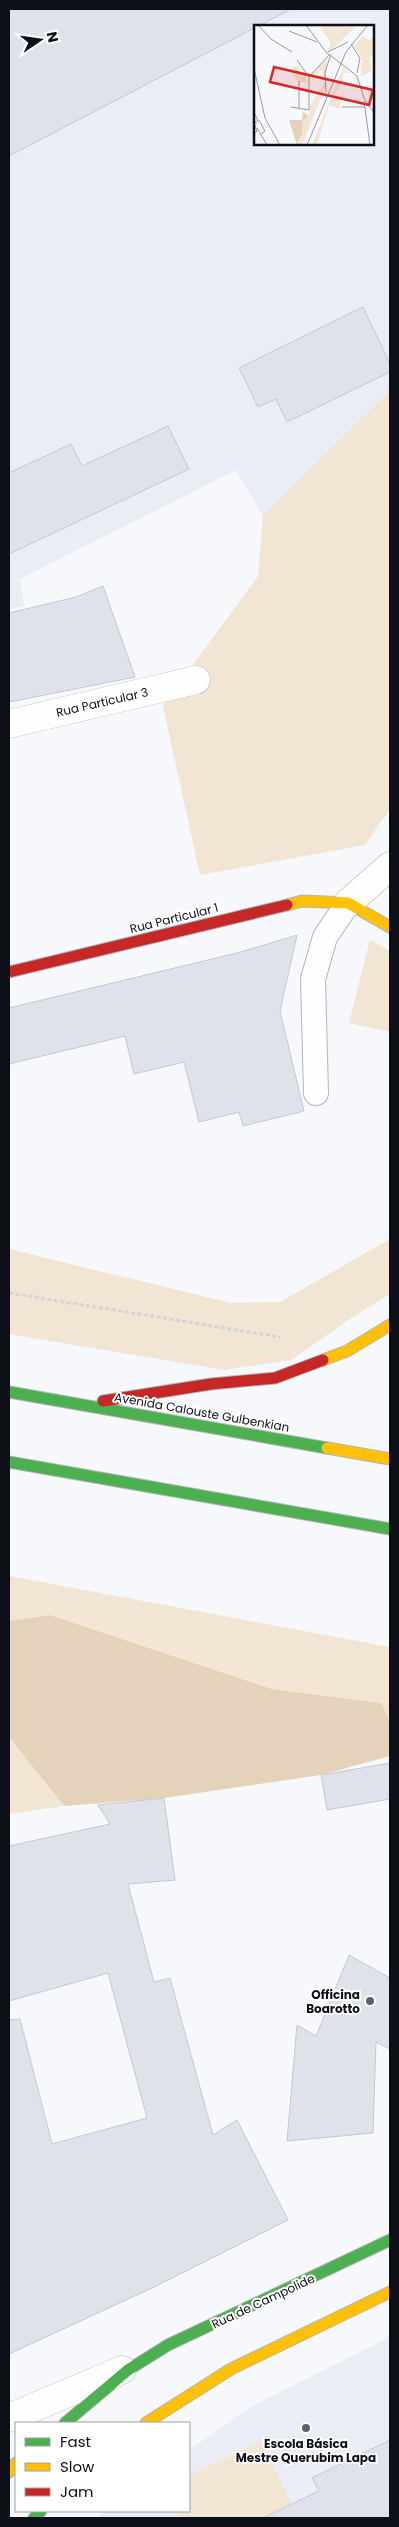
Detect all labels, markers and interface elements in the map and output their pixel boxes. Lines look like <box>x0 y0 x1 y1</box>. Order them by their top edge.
north arrow <box>15 15 65 65</box>
inset map <box>254 25 374 145</box>
text: N <box>42 30 64 44</box>
street label: Rua Particular 3 <box>54 683 150 721</box>
street label: Rua Particular 1 <box>128 899 220 937</box>
street label: Avenida Calouste Gulbenkian <box>113 1388 291 1436</box>
place label: Officina Boarotto <box>306 1986 360 2017</box>
marker: Officina Boarotto <box>364 1995 376 2007</box>
street label: Rua de Campolide <box>209 2270 317 2332</box>
legend <box>15 2422 190 2512</box>
marker: Escola Básica Mestre Querubim Lapa <box>300 2422 312 2434</box>
text: Fast <box>60 2431 91 2452</box>
place label: Escola Básica Mestre Querubim Lapa <box>236 2435 376 2466</box>
text: Slow <box>60 2456 95 2477</box>
text: Jam <box>60 2481 94 2502</box>

